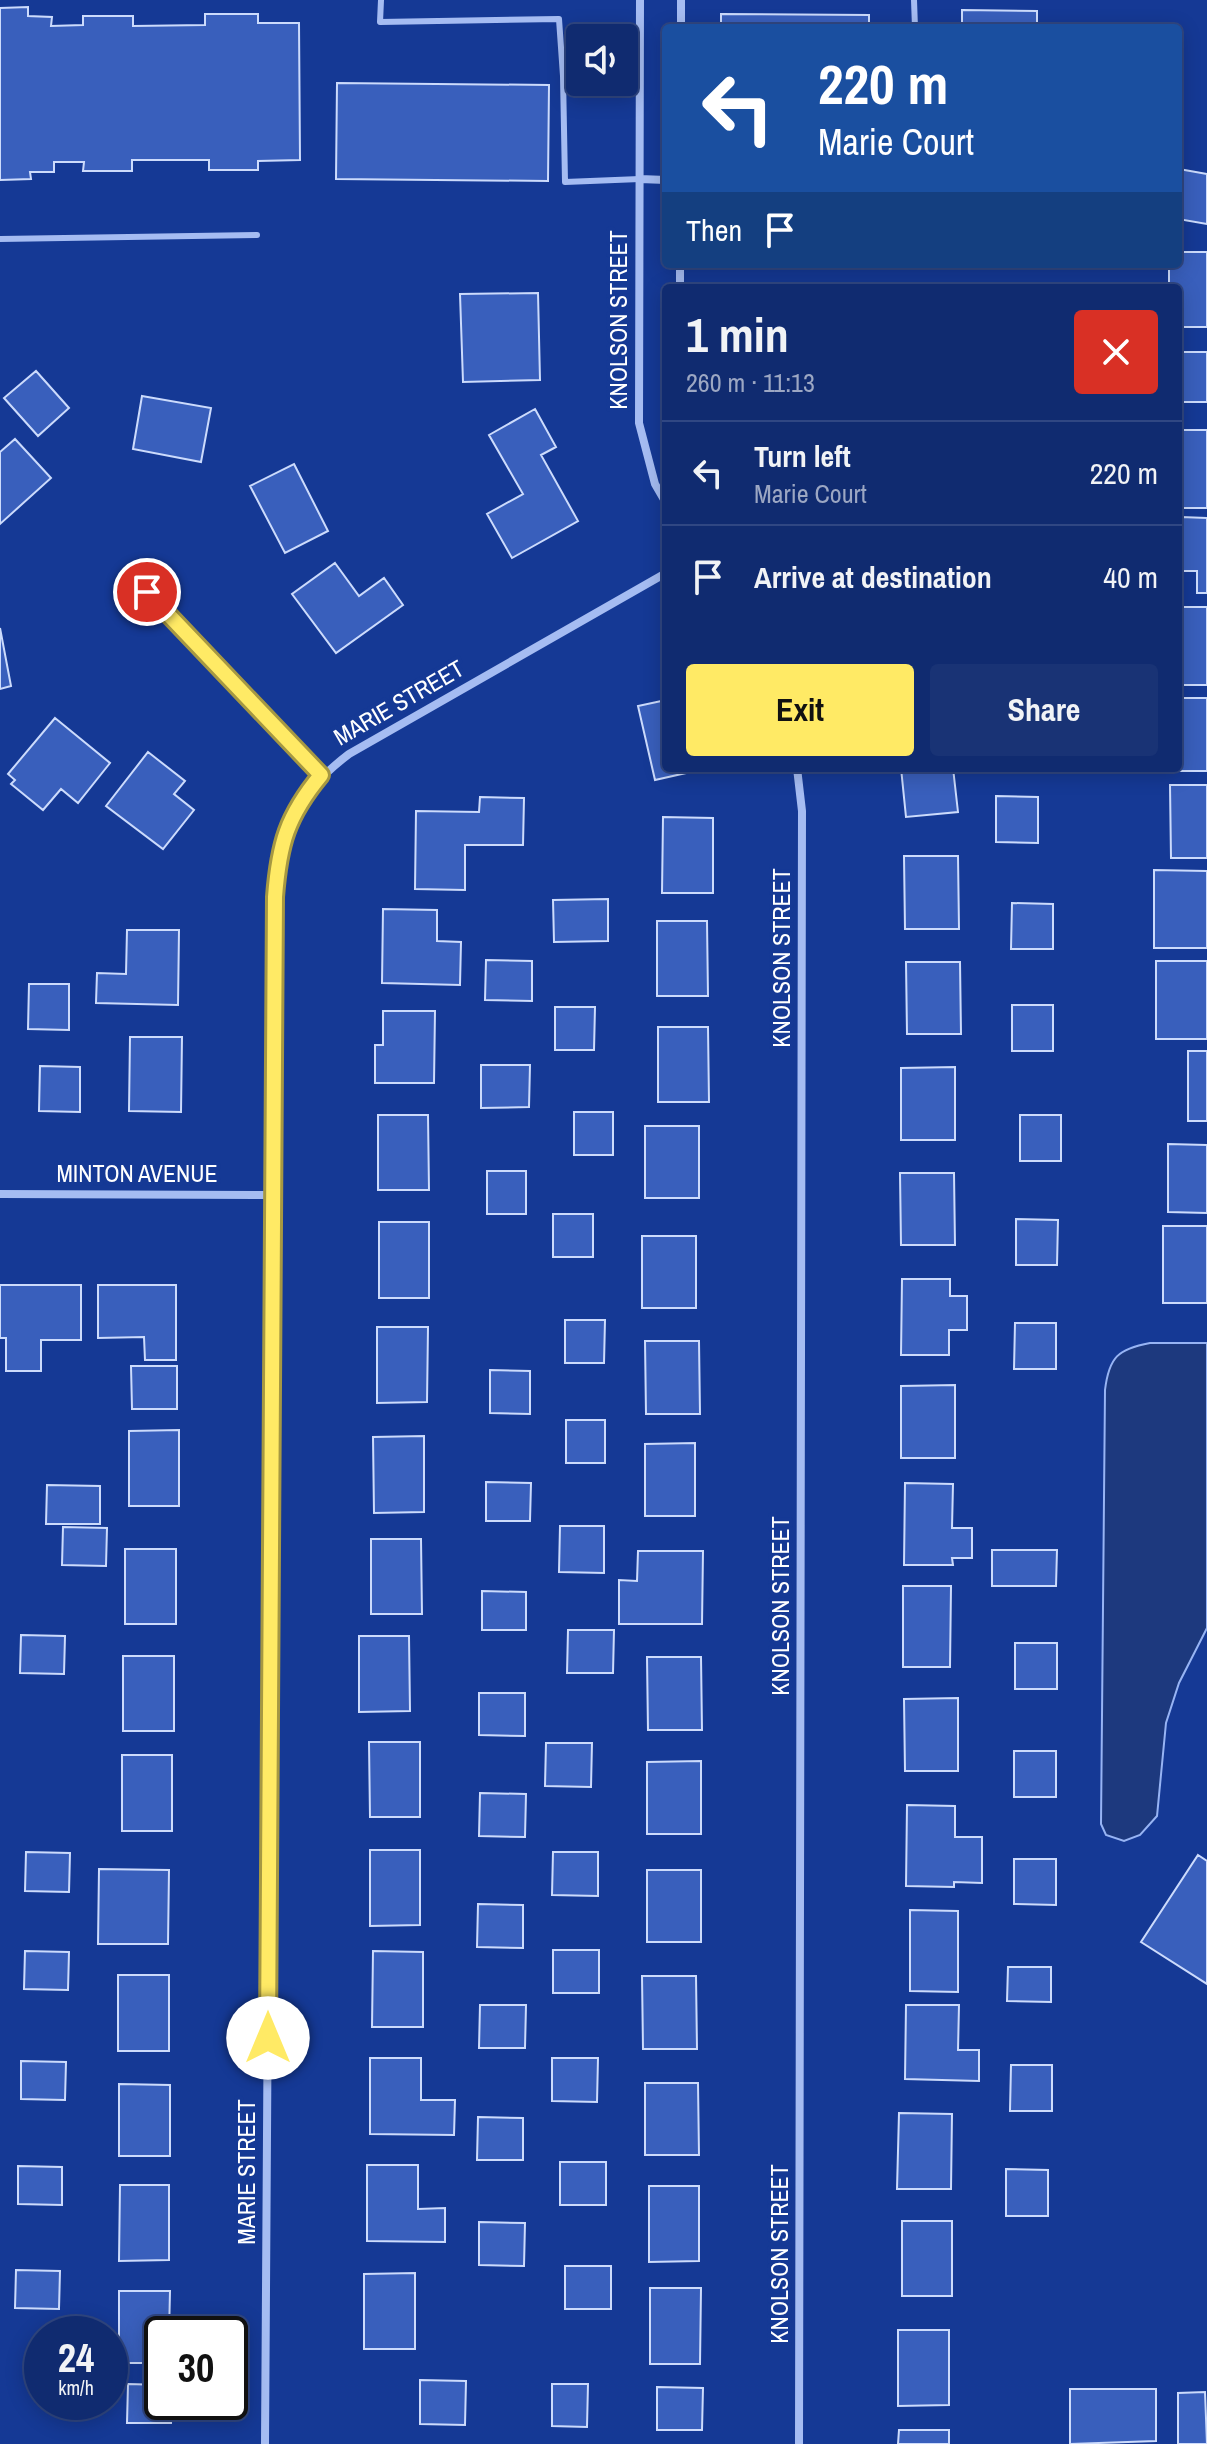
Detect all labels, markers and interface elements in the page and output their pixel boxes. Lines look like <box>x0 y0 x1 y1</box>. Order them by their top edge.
map controls <box>566 24 638 96</box>
button: sound <box>566 24 638 96</box>
text: 220 m <box>818 46 948 121</box>
icon: left <box>686 56 790 160</box>
text: Marie Court <box>818 118 974 166</box>
icon: arrive <box>758 208 802 252</box>
text: Then <box>686 210 742 250</box>
street label: KNOLSON STREET <box>602 230 634 410</box>
text: 1 min <box>686 302 789 367</box>
button: close <box>1074 310 1158 394</box>
text: 260 m · 11:13 <box>686 365 815 400</box>
text: Turn left <box>754 436 851 476</box>
icon: left <box>686 451 730 495</box>
text: 220 m <box>1090 453 1158 493</box>
text: Marie Court <box>754 476 867 511</box>
icon: arrive <box>686 555 730 599</box>
text: Arrive at destination <box>754 557 992 597</box>
text: 40 m <box>1103 557 1158 597</box>
pin <box>113 558 181 626</box>
icon: arrive <box>125 570 169 614</box>
street label: MARIE STREET <box>328 652 469 752</box>
button: Exit <box>686 664 914 756</box>
button: Share <box>930 664 1158 756</box>
street label: KNOLSON STREET <box>765 868 797 1048</box>
street label: MINTON AVENUE <box>56 1157 218 1189</box>
street label: KNOLSON STREET <box>764 1516 796 1696</box>
position arrow <box>226 1996 310 2080</box>
street label: MARIE STREET <box>230 2099 262 2245</box>
street label: KNOLSON STREET <box>763 2164 795 2344</box>
speed limit sign: 30 <box>144 2316 248 2420</box>
text: 24 <box>58 2331 94 2384</box>
text: km/h <box>58 2374 94 2401</box>

